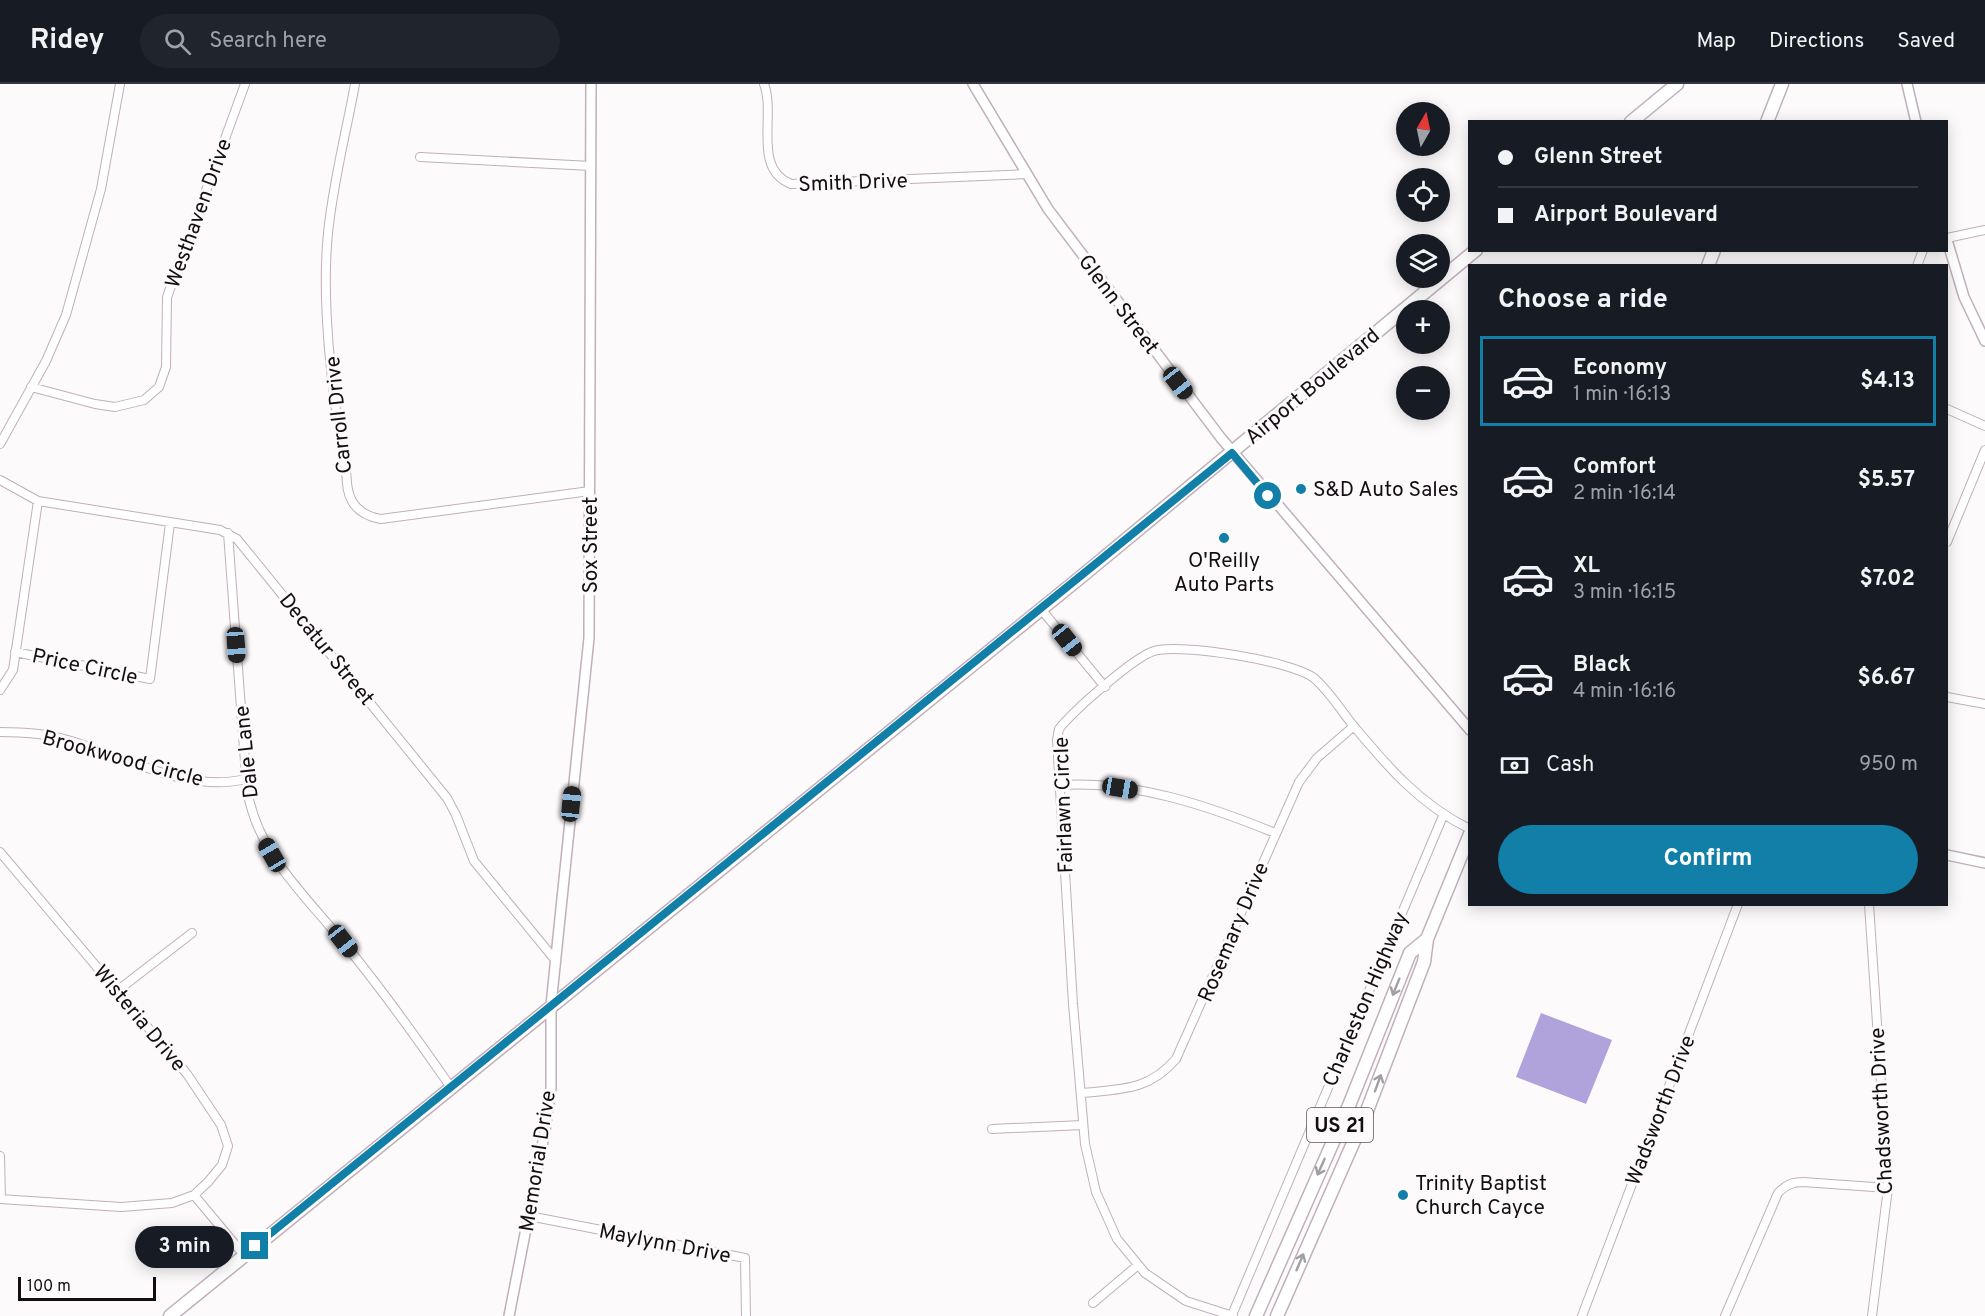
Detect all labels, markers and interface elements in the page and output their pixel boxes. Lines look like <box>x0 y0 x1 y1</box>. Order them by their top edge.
search box <box>140 14 560 68</box>
text: Ridey <box>30 23 104 59</box>
icon: search <box>161 25 194 58</box>
text: Search here <box>209 28 327 55</box>
text: Map <box>1696 28 1736 55</box>
text: Directions <box>1769 28 1864 55</box>
text: Saved <box>1897 28 1955 55</box>
north arrow <box>1396 102 1450 156</box>
map controls <box>1396 102 1450 420</box>
street label: Westhaven Drive <box>160 135 239 292</box>
text: Glenn Street <box>1534 144 1662 171</box>
street label: Smith Drive <box>798 168 908 199</box>
button: locate <box>1396 168 1450 222</box>
text: Airport Boulevard <box>1534 202 1718 229</box>
button: layers <box>1396 234 1450 288</box>
street label: Glenn Street <box>1071 250 1164 360</box>
text: Choose a ride <box>1498 283 1668 317</box>
button: + <box>1396 300 1450 354</box>
street label: Airport Boulevard <box>1240 323 1386 451</box>
icon: car <box>1501 354 1555 408</box>
street label: Carroll Drive <box>320 355 359 475</box>
text: Economy <box>1573 355 1667 382</box>
car <box>1160 363 1196 403</box>
button: − <box>1396 366 1450 420</box>
text: $4.13 <box>1860 368 1915 395</box>
text: 1 min · 16:13 <box>1573 382 1671 408</box>
icon: car <box>1501 453 1555 507</box>
text: Comfort <box>1573 454 1656 481</box>
text: $5.57 <box>1858 467 1915 494</box>
place label: S&D Auto Sales <box>1313 477 1459 504</box>
text: 2 min · 16:14 <box>1573 481 1676 507</box>
route start <box>1254 482 1281 509</box>
marker: S&D Auto Sales <box>1294 482 1308 496</box>
street label: Sox Street <box>578 496 605 594</box>
marker: O'Reilly Auto Parts <box>1217 531 1231 545</box>
place label: O'Reilly Auto Parts <box>1174 548 1274 599</box>
icon: car <box>1501 552 1555 606</box>
text: XL <box>1573 553 1600 580</box>
text: $7.02 <box>1859 566 1915 593</box>
text: 3 min · 16:15 <box>1573 580 1676 606</box>
street label: Decatur Street <box>272 588 379 712</box>
car <box>1049 620 1085 660</box>
car <box>226 626 246 664</box>
street label: Price Circle <box>29 643 140 692</box>
icon: car <box>1501 651 1555 705</box>
text: Black <box>1573 652 1631 679</box>
text: $6.67 <box>1858 665 1915 692</box>
text: 4 min · 16:16 <box>1573 679 1676 705</box>
street label: Dale Lane <box>229 704 266 800</box>
street label: Brookwood Circle <box>39 725 206 794</box>
street label: Fairlawn Circle <box>1049 736 1080 874</box>
icon: cash <box>1498 749 1531 782</box>
text: Cash <box>1546 752 1595 779</box>
text: 950 m <box>1859 752 1918 778</box>
car <box>1101 776 1139 800</box>
car <box>560 785 582 823</box>
button: Confirm <box>1498 825 1918 894</box>
car <box>255 835 289 875</box>
street label: Rosemary Drive <box>1193 859 1276 1007</box>
street label: Charleston Highway <box>1317 908 1415 1091</box>
car <box>325 921 361 961</box>
street label: Wisteria Drive <box>86 960 191 1078</box>
one-way arrow <box>1390 977 1401 995</box>
street label: Chadsworth Drive <box>1865 1027 1900 1195</box>
street label: Wadsworth Drive <box>1620 1032 1702 1190</box>
one-way arrow <box>1373 1074 1384 1093</box>
street label: Memorial Drive <box>514 1089 563 1234</box>
road number: US 21 <box>1307 1108 1373 1142</box>
one-way arrow <box>1315 1157 1327 1175</box>
place label: Trinity Baptist Church Cayce <box>1415 1171 1547 1222</box>
marker: Trinity Baptist Church Cayce <box>1396 1188 1410 1202</box>
street label: Maylynn Drive <box>596 1218 733 1270</box>
callout: 3 min <box>135 1225 234 1267</box>
route end <box>241 1232 268 1259</box>
text: 3 min <box>158 1234 211 1260</box>
one-way arrow <box>1295 1253 1306 1272</box>
scale bar <box>18 1274 156 1302</box>
text: 100 m <box>27 1277 71 1297</box>

